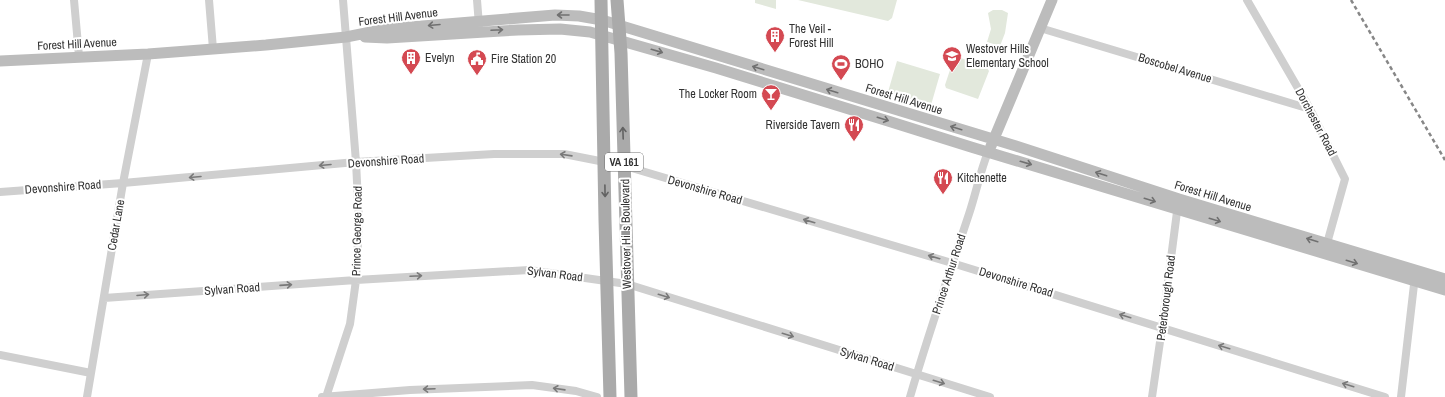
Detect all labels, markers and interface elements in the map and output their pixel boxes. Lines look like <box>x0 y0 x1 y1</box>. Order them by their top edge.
street label: Forest Hill Avenue <box>357 4 439 30</box>
one-way arrow <box>557 11 570 19</box>
one-way arrow <box>428 21 441 28</box>
place label: The Veil - Forest Hill <box>789 21 833 51</box>
building icon: The Veil - Forest Hill <box>764 25 786 53</box>
one-way arrow <box>490 27 503 34</box>
street label: Forest Hill Avenue <box>37 34 117 54</box>
place label: Westover Hills Elementary School <box>966 41 1049 71</box>
school or university icon: Westover Hills Elementary School <box>941 45 963 73</box>
building icon: Evelyn <box>400 47 422 75</box>
public building icon: Fire Station 20 <box>466 48 488 76</box>
one-way arrow <box>650 48 663 55</box>
street label: Boscobel Avenue <box>1136 49 1214 87</box>
place label: Evelyn <box>425 50 455 66</box>
place label: Fire Station 20 <box>491 51 556 67</box>
sports icon: BOHO <box>830 53 852 81</box>
place label: BOHO <box>855 56 884 72</box>
one-way arrow <box>752 64 765 71</box>
street label: Forest Hill Avenue <box>864 80 944 118</box>
bar icon: The Locker Room <box>760 83 782 111</box>
street label: Dorchester Road <box>1291 85 1341 159</box>
place label: The Locker Room <box>679 86 757 102</box>
one-way arrow <box>826 87 839 94</box>
restaurant icon: Riverside Tavern <box>843 114 865 142</box>
one-way arrow <box>876 116 889 123</box>
place label: Riverside Tavern <box>766 117 840 133</box>
one-way arrow <box>950 124 963 131</box>
one-way arrow <box>620 127 627 140</box>
street label: Devonshire Road <box>347 150 425 172</box>
one-way arrow <box>560 151 573 159</box>
road number: VA 161 <box>605 153 643 171</box>
one-way arrow <box>1019 160 1032 167</box>
one-way arrow <box>319 162 332 169</box>
restaurant icon: Kitchenette <box>932 167 954 195</box>
place label: Kitchenette <box>957 170 1007 186</box>
one-way arrow <box>1095 170 1108 177</box>
street label: Devonshire Road <box>666 172 744 208</box>
one-way arrow <box>189 173 202 180</box>
street label: Devonshire Road <box>24 176 102 198</box>
street label: Forest Hill Avenue <box>1173 177 1253 215</box>
street label: Westover Hills Boulevard <box>617 179 635 289</box>
one-way arrow <box>601 184 609 197</box>
street label: Prince George Road <box>348 186 366 276</box>
one-way arrow <box>1143 197 1156 204</box>
street label: Cedar Lane <box>104 198 128 252</box>
one-way arrow <box>803 217 816 224</box>
one-way arrow <box>1208 217 1221 224</box>
street label: Prince Arthur Road <box>928 232 970 316</box>
one-way arrow <box>1306 235 1318 243</box>
one-way arrow <box>928 253 941 260</box>
street label: Peterborough Road <box>1153 254 1179 342</box>
one-way arrow <box>1346 258 1358 266</box>
street label: Sylvan Road <box>526 263 584 285</box>
street label: Devonshire Road <box>977 263 1055 301</box>
one-way arrow <box>409 273 422 280</box>
street label: Sylvan Road <box>204 279 260 299</box>
one-way arrow <box>279 281 292 288</box>
one-way arrow <box>136 292 149 299</box>
one-way arrow <box>658 293 671 300</box>
one-way arrow <box>1119 312 1132 319</box>
one-way arrow <box>782 332 795 339</box>
street label: Sylvan Road <box>838 343 896 375</box>
one-way arrow <box>1217 343 1230 350</box>
one-way arrow <box>933 379 946 386</box>
one-way arrow <box>1342 381 1355 388</box>
one-way arrow <box>423 385 436 393</box>
one-way arrow <box>553 385 566 393</box>

